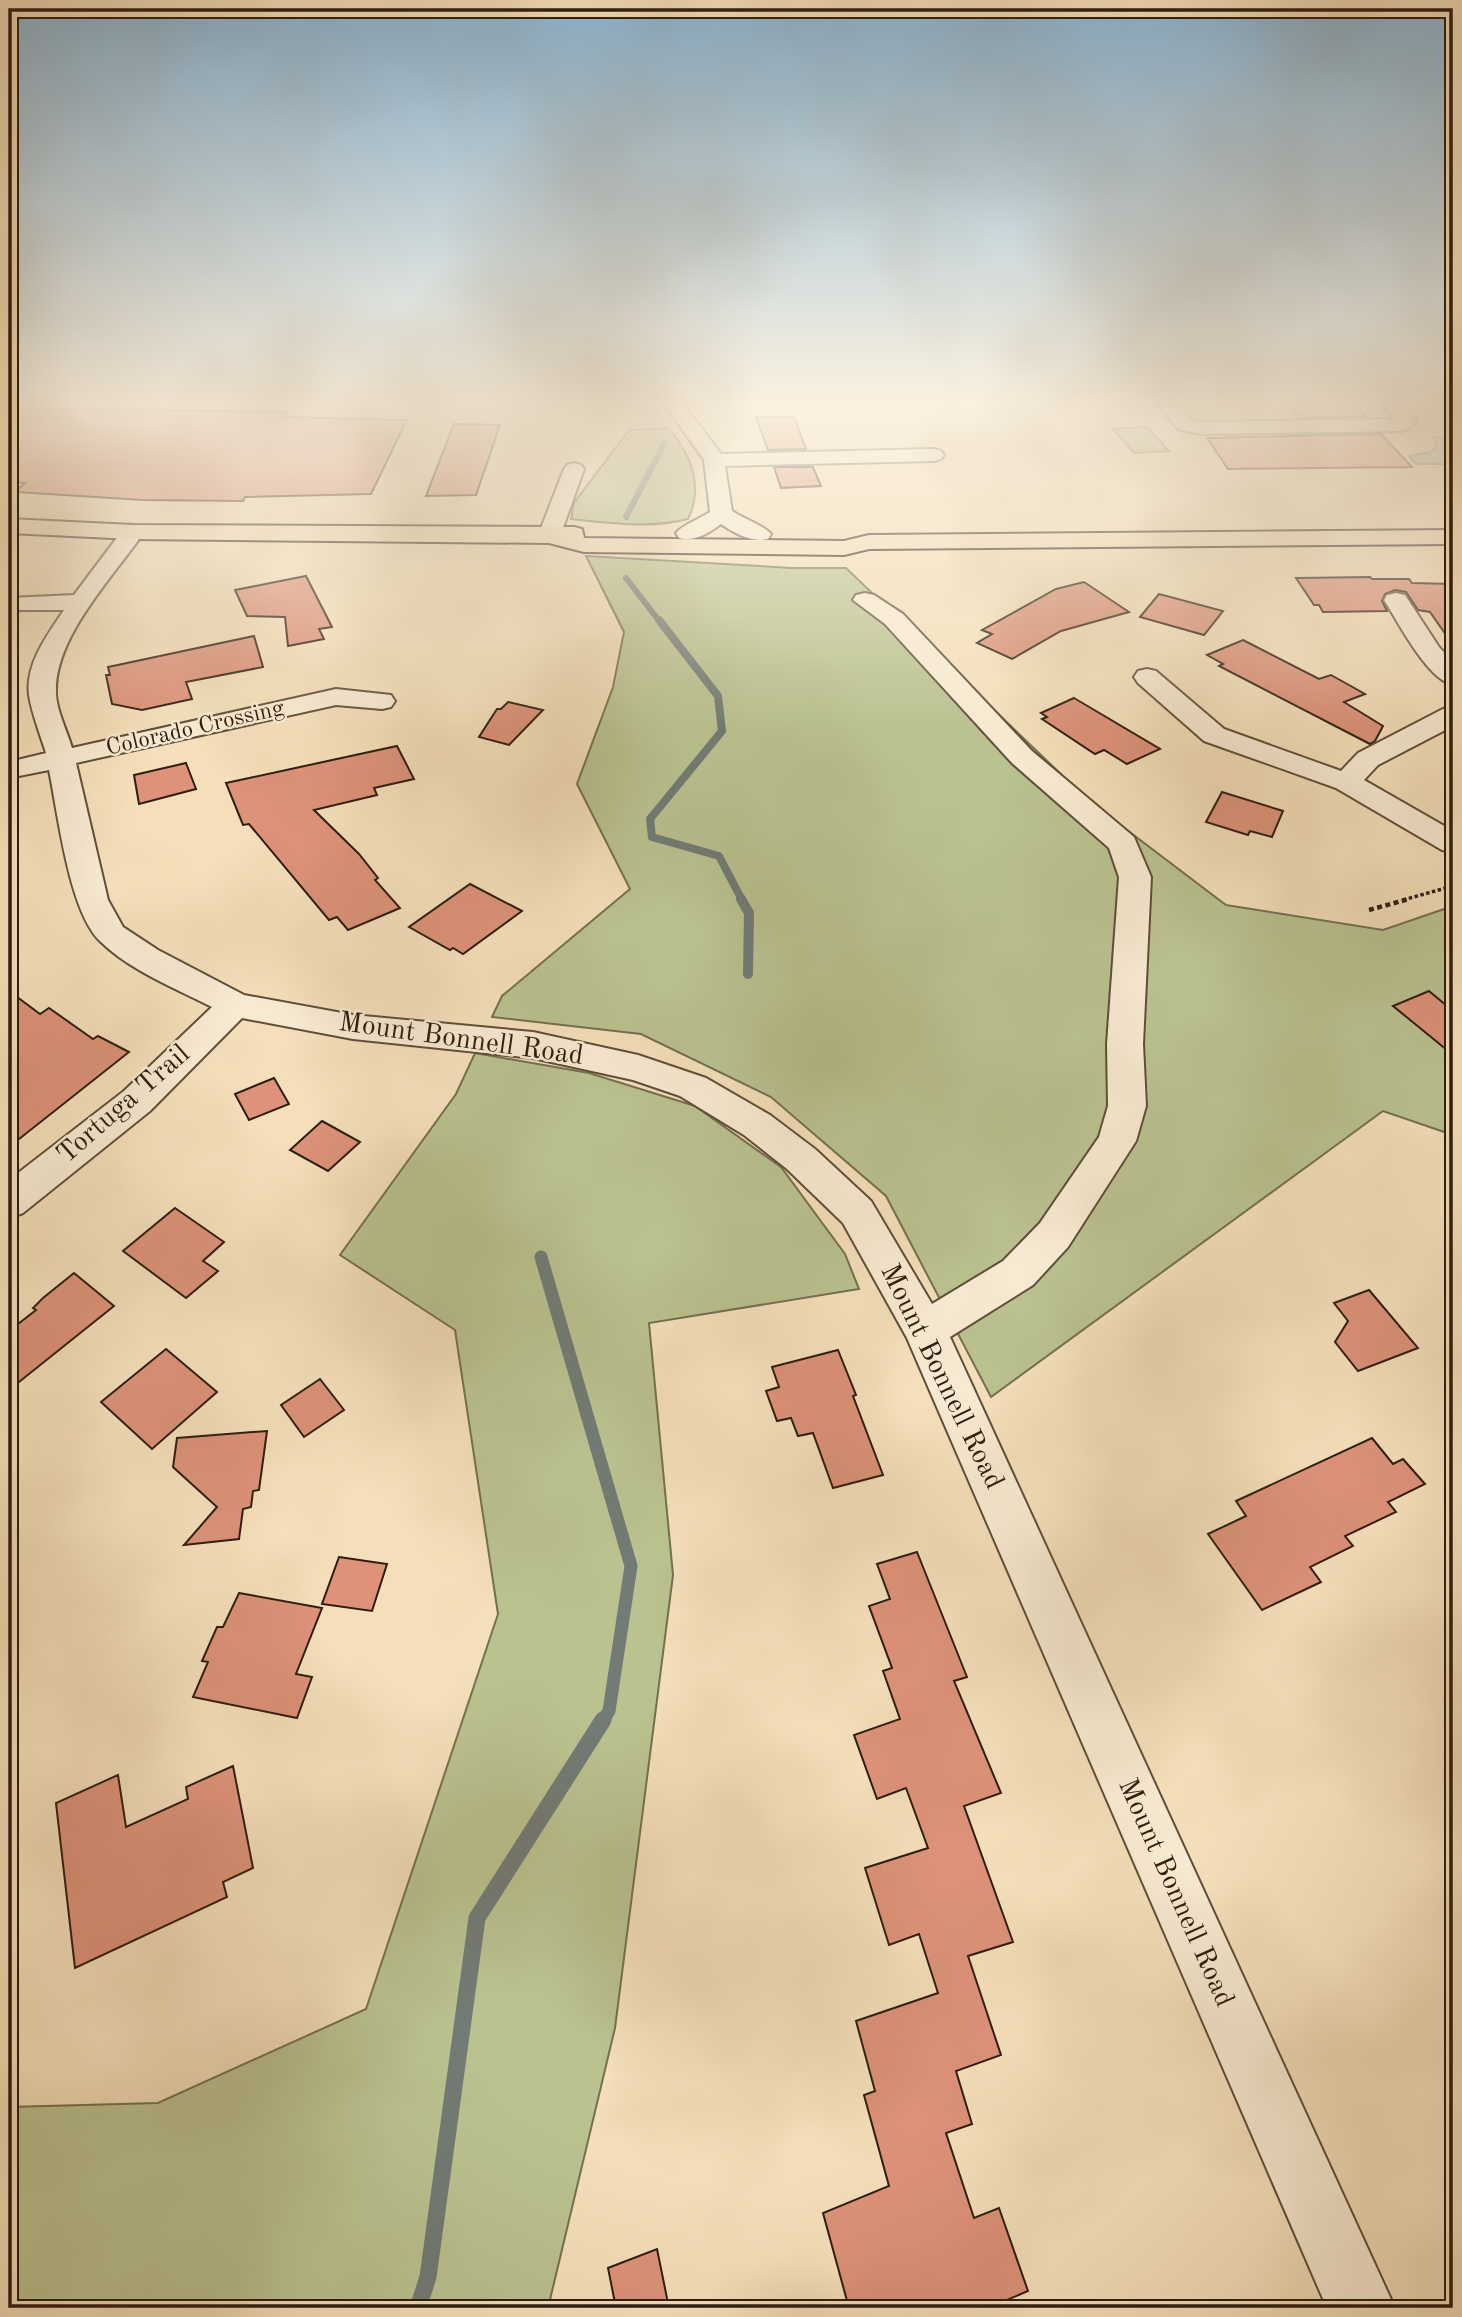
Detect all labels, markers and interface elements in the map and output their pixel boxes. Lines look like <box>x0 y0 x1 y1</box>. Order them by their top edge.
street label: Colorado Crossing <box>104 696 287 760</box>
street label: Mount Bonnell Road <box>337 1009 585 1071</box>
street label: Tortuga Trail <box>52 1040 196 1170</box>
street label: Mount Bonnell Road <box>874 1260 1008 1494</box>
street label: Mount Bonnell Road <box>1112 1775 1238 2011</box>

